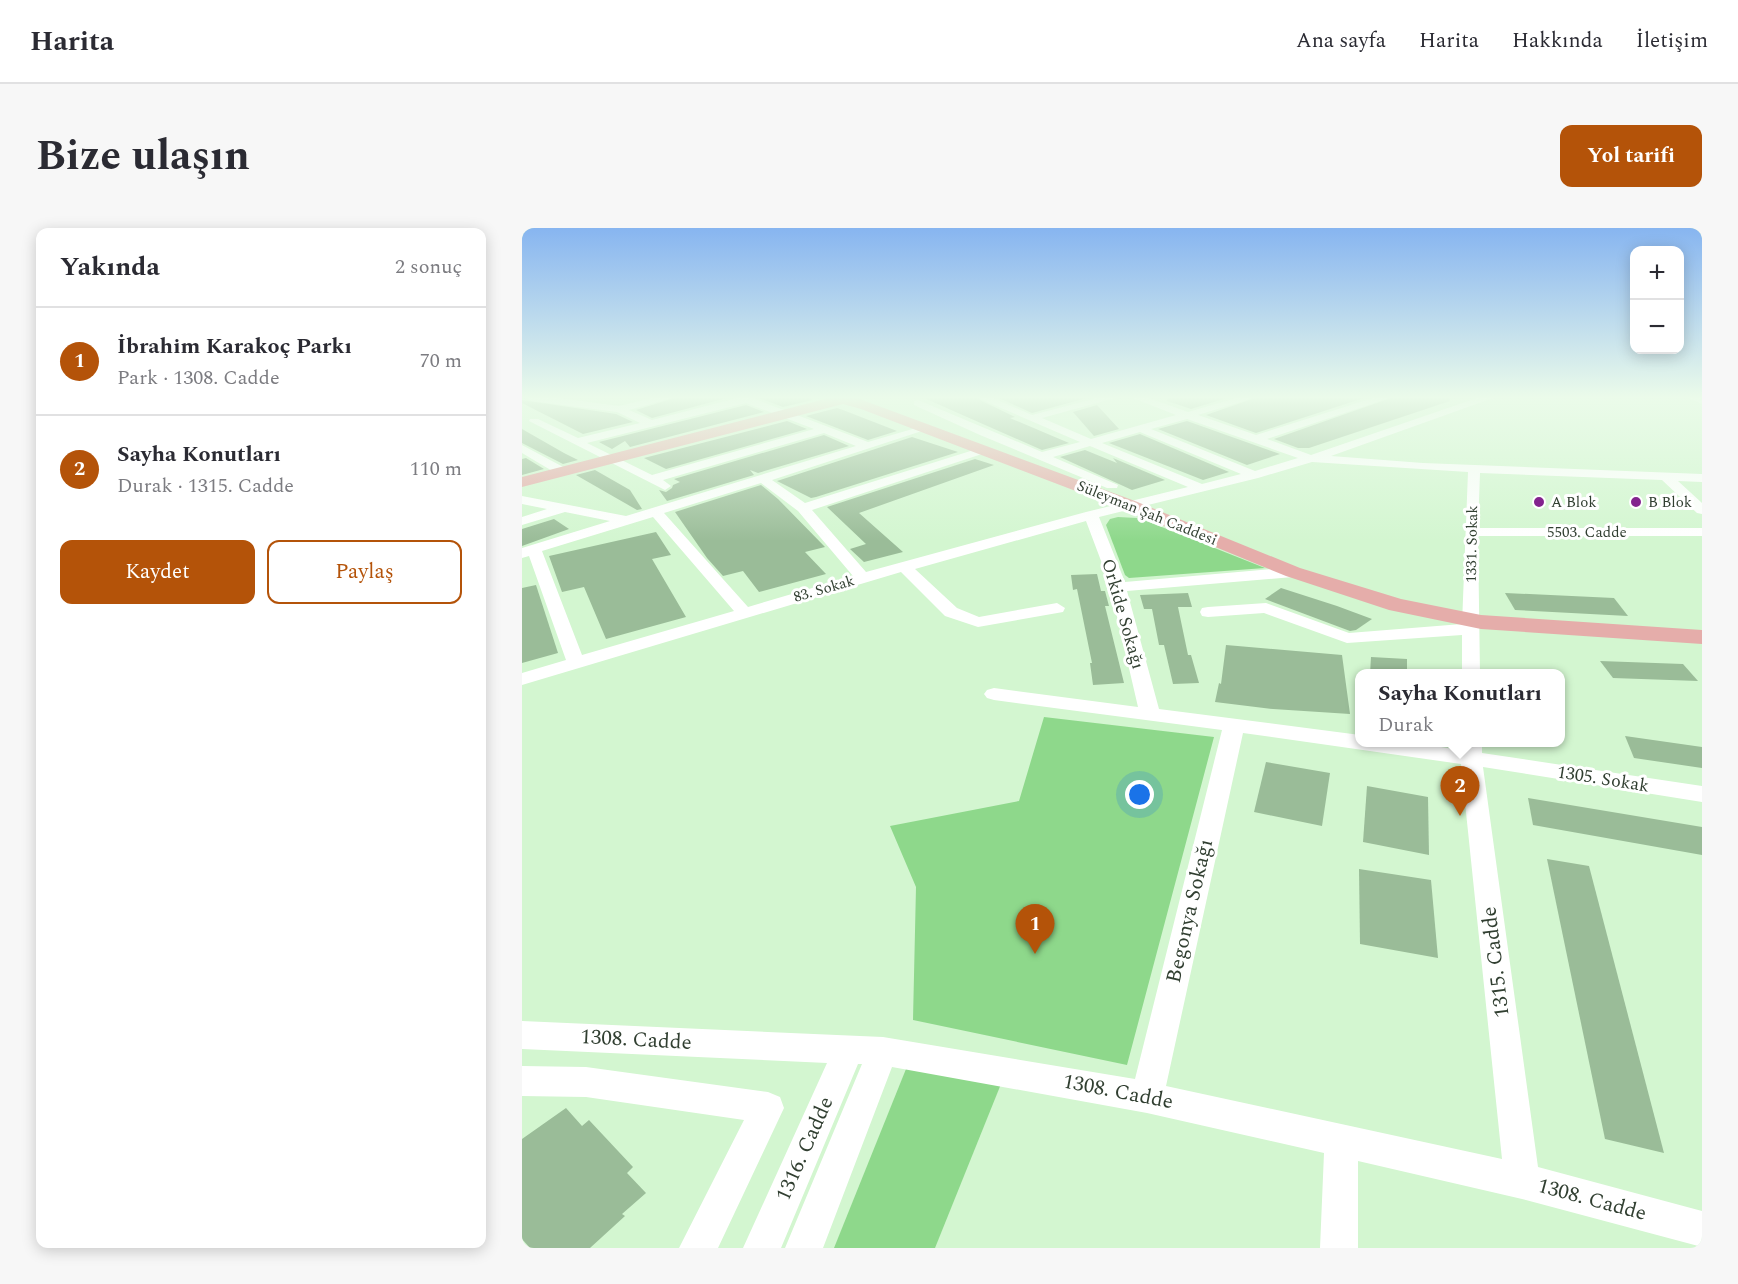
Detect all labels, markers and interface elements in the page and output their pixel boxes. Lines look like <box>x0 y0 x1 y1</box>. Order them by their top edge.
text: Harita <box>30 20 114 63</box>
text: Ana sayfa <box>1296 25 1386 57</box>
text: Harita <box>1419 25 1479 57</box>
text: Hakkında <box>1512 25 1603 57</box>
text: İletişim <box>1636 25 1708 57</box>
text: Bize ulaşın <box>36 125 250 188</box>
button: Yol tarifi <box>1560 125 1702 187</box>
map controls <box>1630 246 1684 354</box>
button: + <box>1630 246 1684 300</box>
text: Yakında <box>60 247 160 287</box>
text: 2 sonuç <box>395 252 462 282</box>
button: − <box>1630 300 1684 354</box>
text: İbrahim Karakoç Parkı <box>117 330 352 363</box>
text: 1 <box>74 346 85 376</box>
text: 70 m <box>420 346 462 376</box>
text: Park · 1308. Cadde <box>117 363 280 393</box>
text: Sayha Konutları <box>117 438 281 471</box>
text: 2 <box>74 454 85 484</box>
text: 110 m <box>410 454 462 484</box>
text: Durak · 1315. Cadde <box>117 471 294 501</box>
street label: Süleyman Şah Caddesi <box>1073 474 1221 552</box>
place label: A Blok <box>1551 491 1597 514</box>
place label: B Blok <box>1648 491 1692 514</box>
marker: A Blok <box>1532 495 1546 509</box>
marker: B Blok <box>1629 495 1643 509</box>
street label: 1331. Sokak <box>1460 505 1484 583</box>
street label: 5503. Cadde <box>1547 521 1627 544</box>
button: Kaydet <box>60 540 255 604</box>
button: Paylaş <box>267 540 462 604</box>
street label: Orkide Sokağı <box>1094 556 1152 672</box>
street label: 83. Sokak <box>791 569 857 609</box>
popup <box>1355 669 1565 747</box>
text: Sayha Konutları <box>1378 677 1542 710</box>
text: Durak <box>1378 710 1434 740</box>
street label: 1305. Sokak <box>1555 758 1651 800</box>
pin: 2 <box>1440 766 1480 816</box>
your location <box>1125 780 1154 809</box>
street label: Begonya Sokağı <box>1158 836 1222 986</box>
pin: 1 <box>1016 904 1054 954</box>
street label: 1315. Cadde <box>1473 905 1519 1019</box>
street label: 1308. Cadde <box>579 1021 693 1059</box>
street label: 1308. Cadde <box>1060 1066 1176 1118</box>
street label: 1316. Cadde <box>768 1091 842 1207</box>
street label: 1308. Cadde <box>1534 1170 1650 1230</box>

